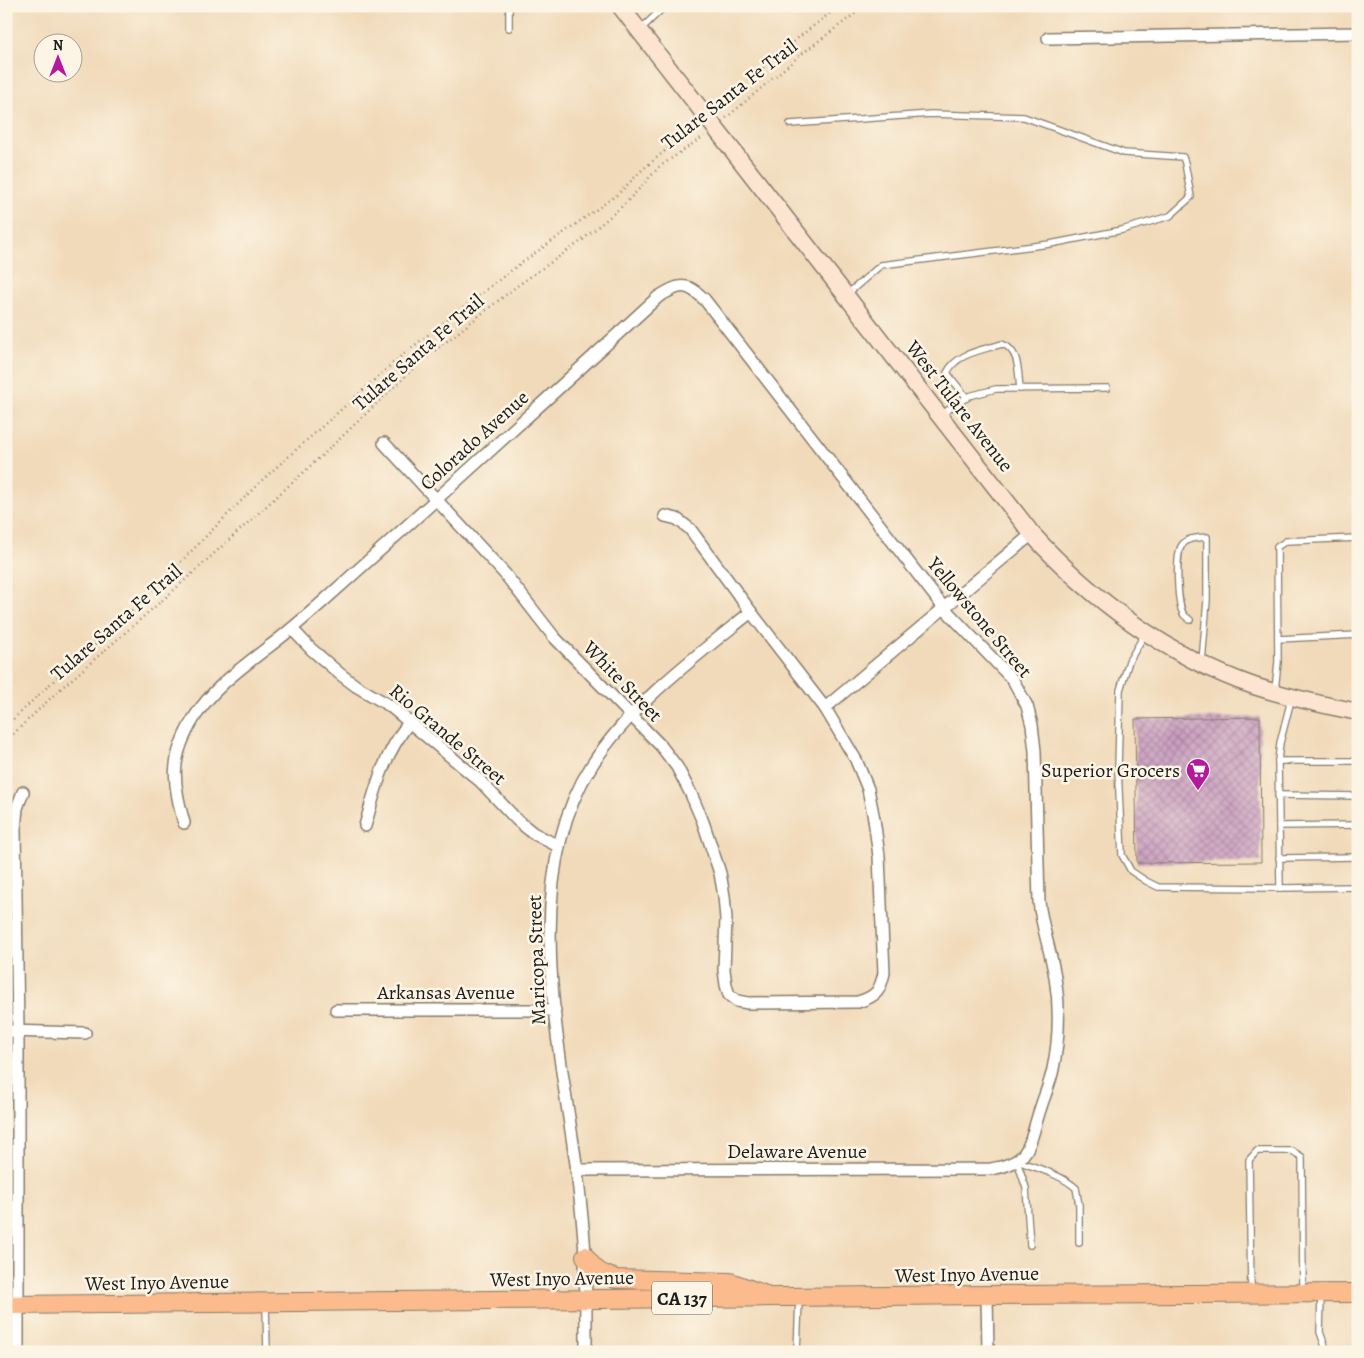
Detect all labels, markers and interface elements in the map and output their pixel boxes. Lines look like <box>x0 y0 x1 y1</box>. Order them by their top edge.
north arrow <box>32 32 82 82</box>
street label: Tulare Santa Fe Trail <box>656 33 803 156</box>
text: N <box>53 36 63 55</box>
street label: Tulare Santa Fe Trail <box>347 288 490 417</box>
street label: West Tulare Avenue <box>899 334 1020 478</box>
street label: Colorado Avenue <box>414 384 535 497</box>
street label: Yellowstone Street <box>920 550 1038 684</box>
street label: Tulare Santa Fe Trail <box>45 558 188 687</box>
street label: White Street <box>576 634 669 728</box>
street label: Rio Grande Street <box>383 677 512 792</box>
place label: Superior Grocers <box>1041 757 1180 784</box>
supermarket icon: Superior Grocers <box>1185 757 1211 791</box>
street label: Maricopa Street <box>521 894 552 1026</box>
street label: Arkansas Avenue <box>376 979 515 1006</box>
street label: Delaware Avenue <box>727 1138 867 1165</box>
street label: West Inyo Avenue <box>894 1260 1039 1289</box>
street label: West Inyo Avenue <box>489 1264 634 1293</box>
street label: West Inyo Avenue <box>84 1268 229 1297</box>
road number: CA 137 <box>652 1282 712 1315</box>

